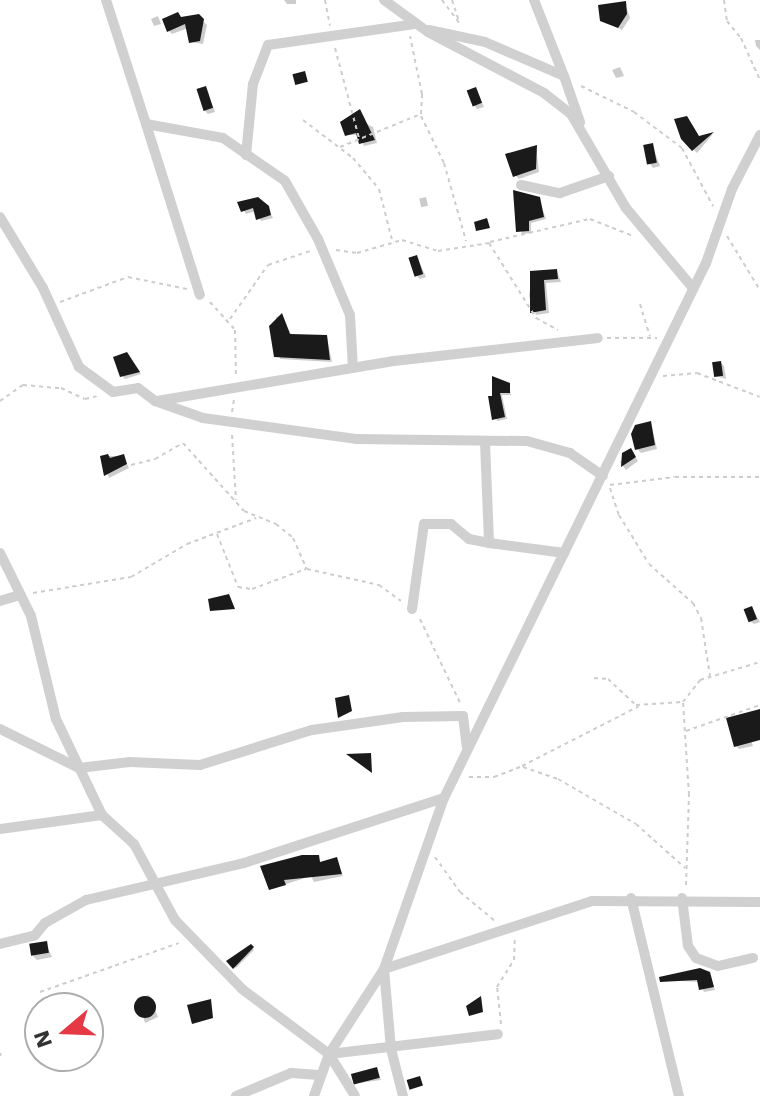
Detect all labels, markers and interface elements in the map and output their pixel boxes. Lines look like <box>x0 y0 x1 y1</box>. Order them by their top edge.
north arrow <box>24 992 104 1072</box>
text: N <box>28 1028 57 1051</box>

